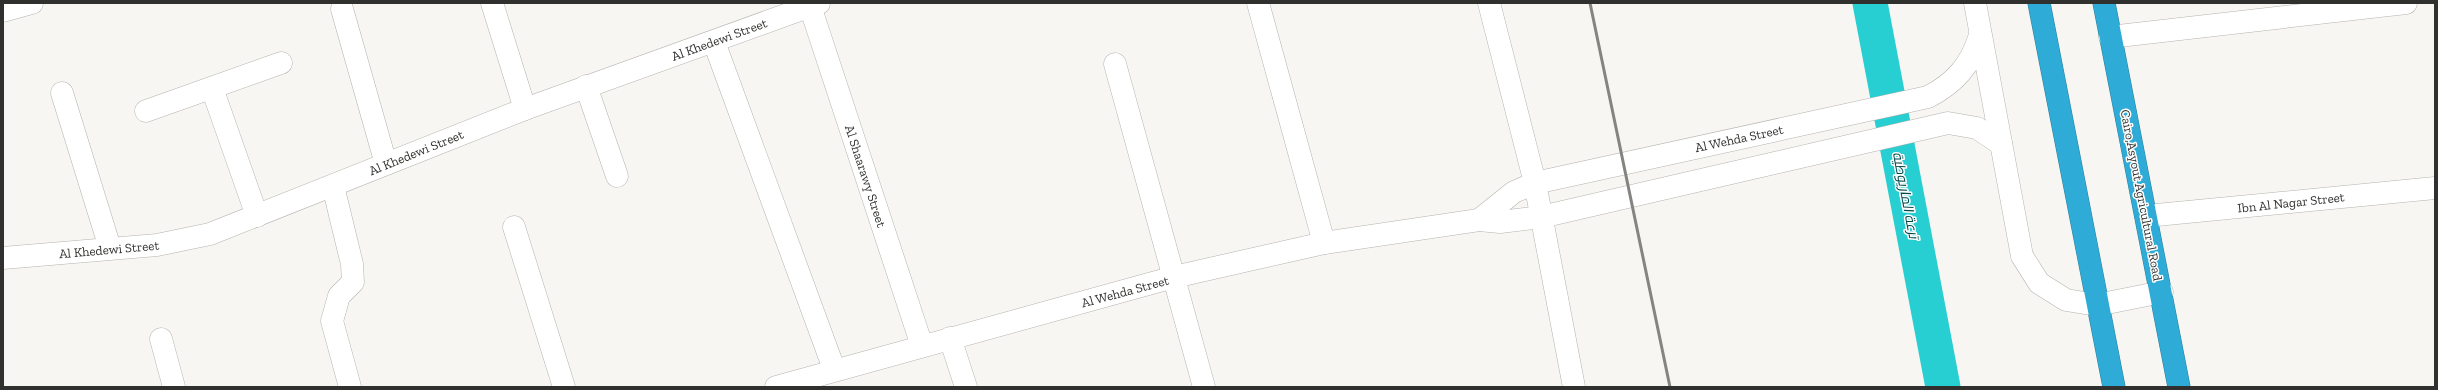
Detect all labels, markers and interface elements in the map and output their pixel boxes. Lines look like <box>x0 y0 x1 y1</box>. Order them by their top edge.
street label: Al Khedewi Street <box>669 15 769 64</box>
street label: Cairo,Asyout Agricultural Road <box>2118 108 2166 282</box>
street label: Al Wehda Street <box>1694 122 1785 155</box>
street label: Al Shaarawy Street <box>842 123 889 229</box>
street label: Al Khedewi Street <box>367 127 466 178</box>
water label: ترعة الماريوطية <box>1889 150 1923 242</box>
street label: Ibn Al Nagar Street <box>2237 189 2345 216</box>
street label: Al Khedewi Street <box>58 238 160 261</box>
street label: Al Wehda Street <box>1080 273 1171 310</box>

